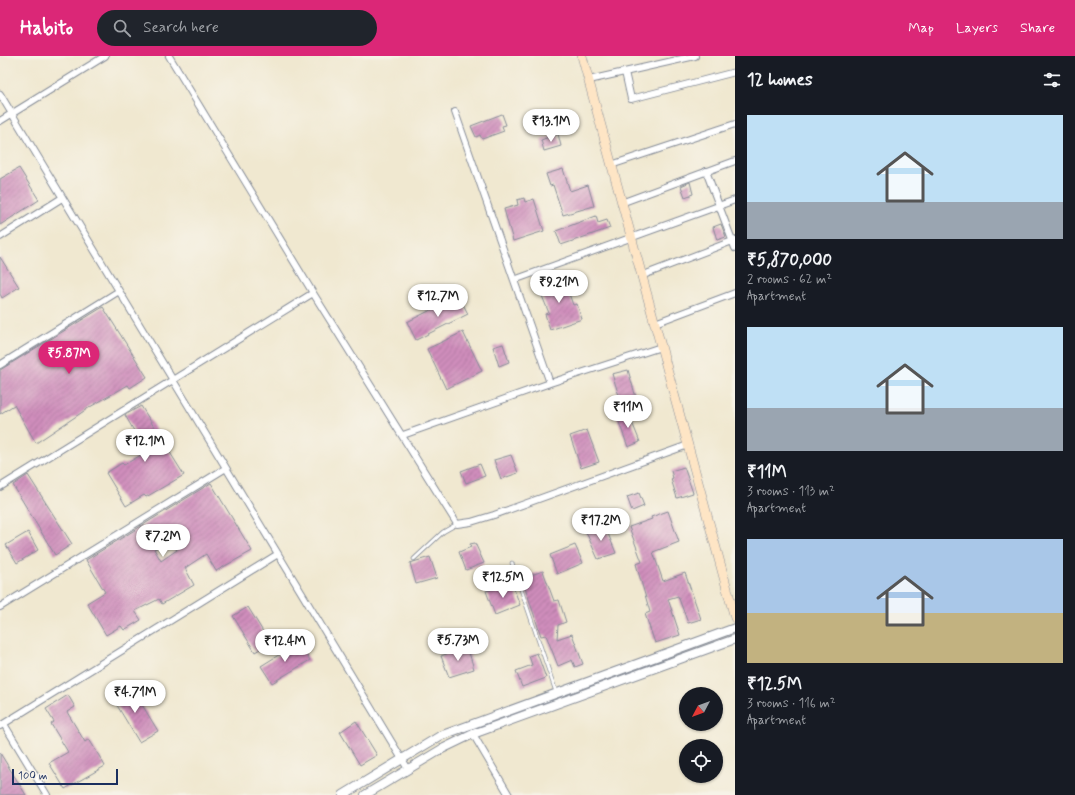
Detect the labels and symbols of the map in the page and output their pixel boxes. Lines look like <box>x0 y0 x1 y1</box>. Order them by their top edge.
pin: ₹13.1M <box>518 109 584 143</box>
pin: ₹9.21M <box>526 270 592 304</box>
pin: ₹12.7M <box>405 284 471 318</box>
pin: ₹5.87M <box>36 341 102 375</box>
pin: ₹11M <box>604 395 652 429</box>
pin: ₹12.1M <box>112 429 178 463</box>
pin: ₹17.2M <box>568 508 634 542</box>
pin: ₹7.2M <box>135 524 191 558</box>
pin: ₹12.5M <box>470 565 536 599</box>
pin: ₹5.73M <box>425 628 491 662</box>
pin: ₹12.4M <box>252 629 318 663</box>
pin: ₹4.71M <box>102 680 168 714</box>
north arrow <box>679 687 723 731</box>
scale bar <box>12 767 118 786</box>

